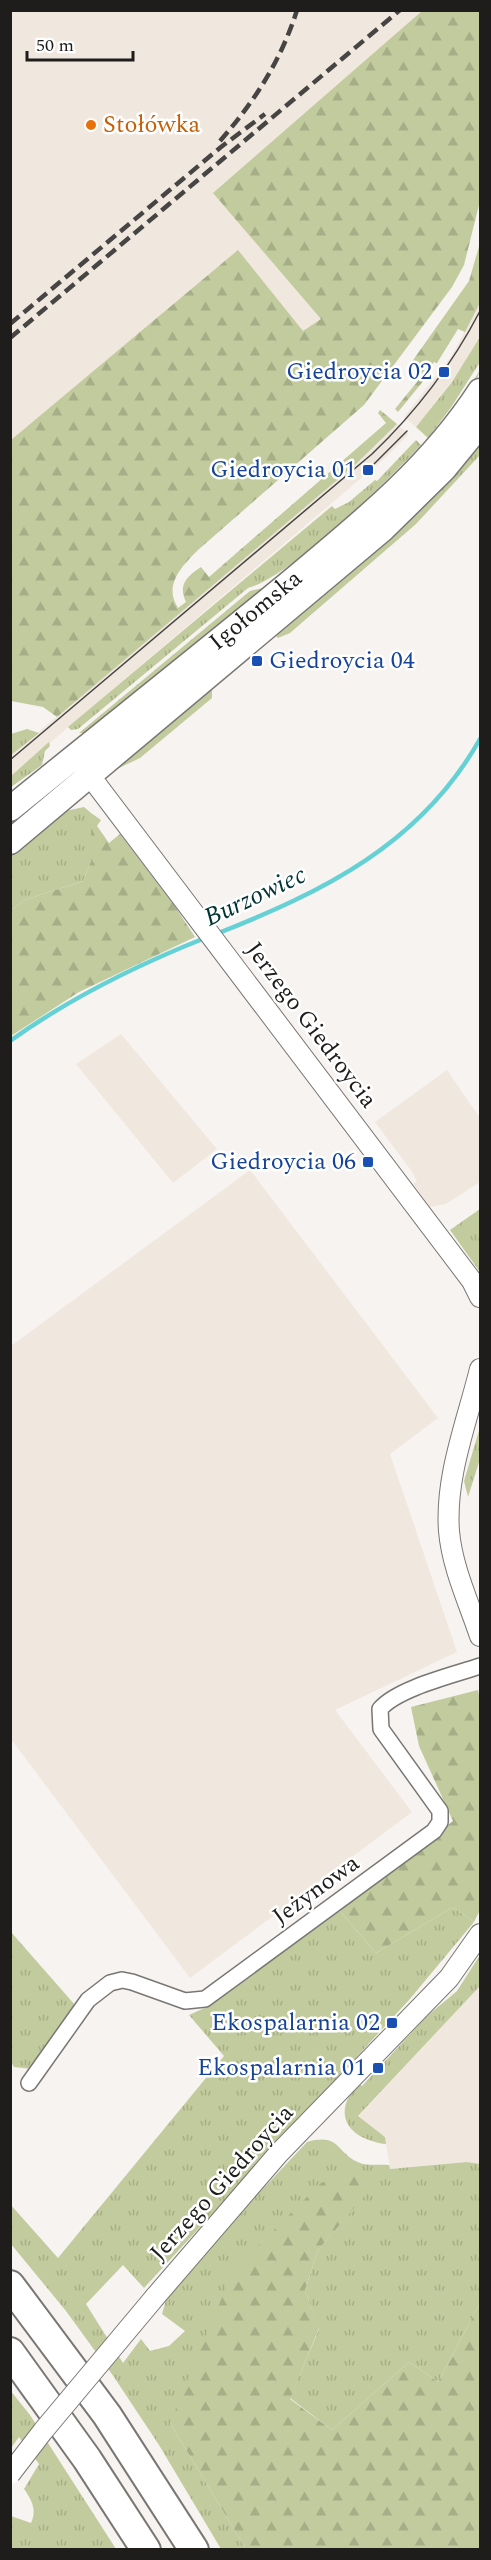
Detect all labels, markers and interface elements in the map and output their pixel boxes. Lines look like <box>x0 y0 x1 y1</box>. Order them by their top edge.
scale bar <box>27 24 134 62</box>
text: 50 m <box>36 32 74 59</box>
place label: Stołówka <box>103 107 201 143</box>
marker: Stołówka <box>84 118 98 132</box>
place label: Giedroycia 02 <box>286 354 432 390</box>
marker: Giedroycia 02 <box>437 365 451 379</box>
place label: Giedroycia 01 <box>210 452 356 488</box>
marker: Giedroycia 01 <box>361 463 375 477</box>
street label: Igołomska <box>201 561 310 659</box>
place label: Giedroycia 04 <box>269 643 415 679</box>
marker: Giedroycia 04 <box>250 654 264 668</box>
water label: Burzowiec <box>197 855 313 937</box>
street label: Jerzego Giedroycia <box>236 934 386 1116</box>
place label: Giedroycia 06 <box>210 1144 356 1180</box>
marker: Giedroycia 06 <box>361 1155 375 1169</box>
street label: Jeżynowa <box>265 1846 367 1934</box>
place label: Ekospalarnia 02 <box>211 2005 380 2041</box>
marker: Ekospalarnia 02 <box>385 2016 399 2030</box>
place label: Ekospalarnia 01 <box>197 2050 366 2086</box>
marker: Ekospalarnia 01 <box>371 2061 385 2075</box>
street label: Jerzego Giedroycia <box>142 2096 303 2270</box>

